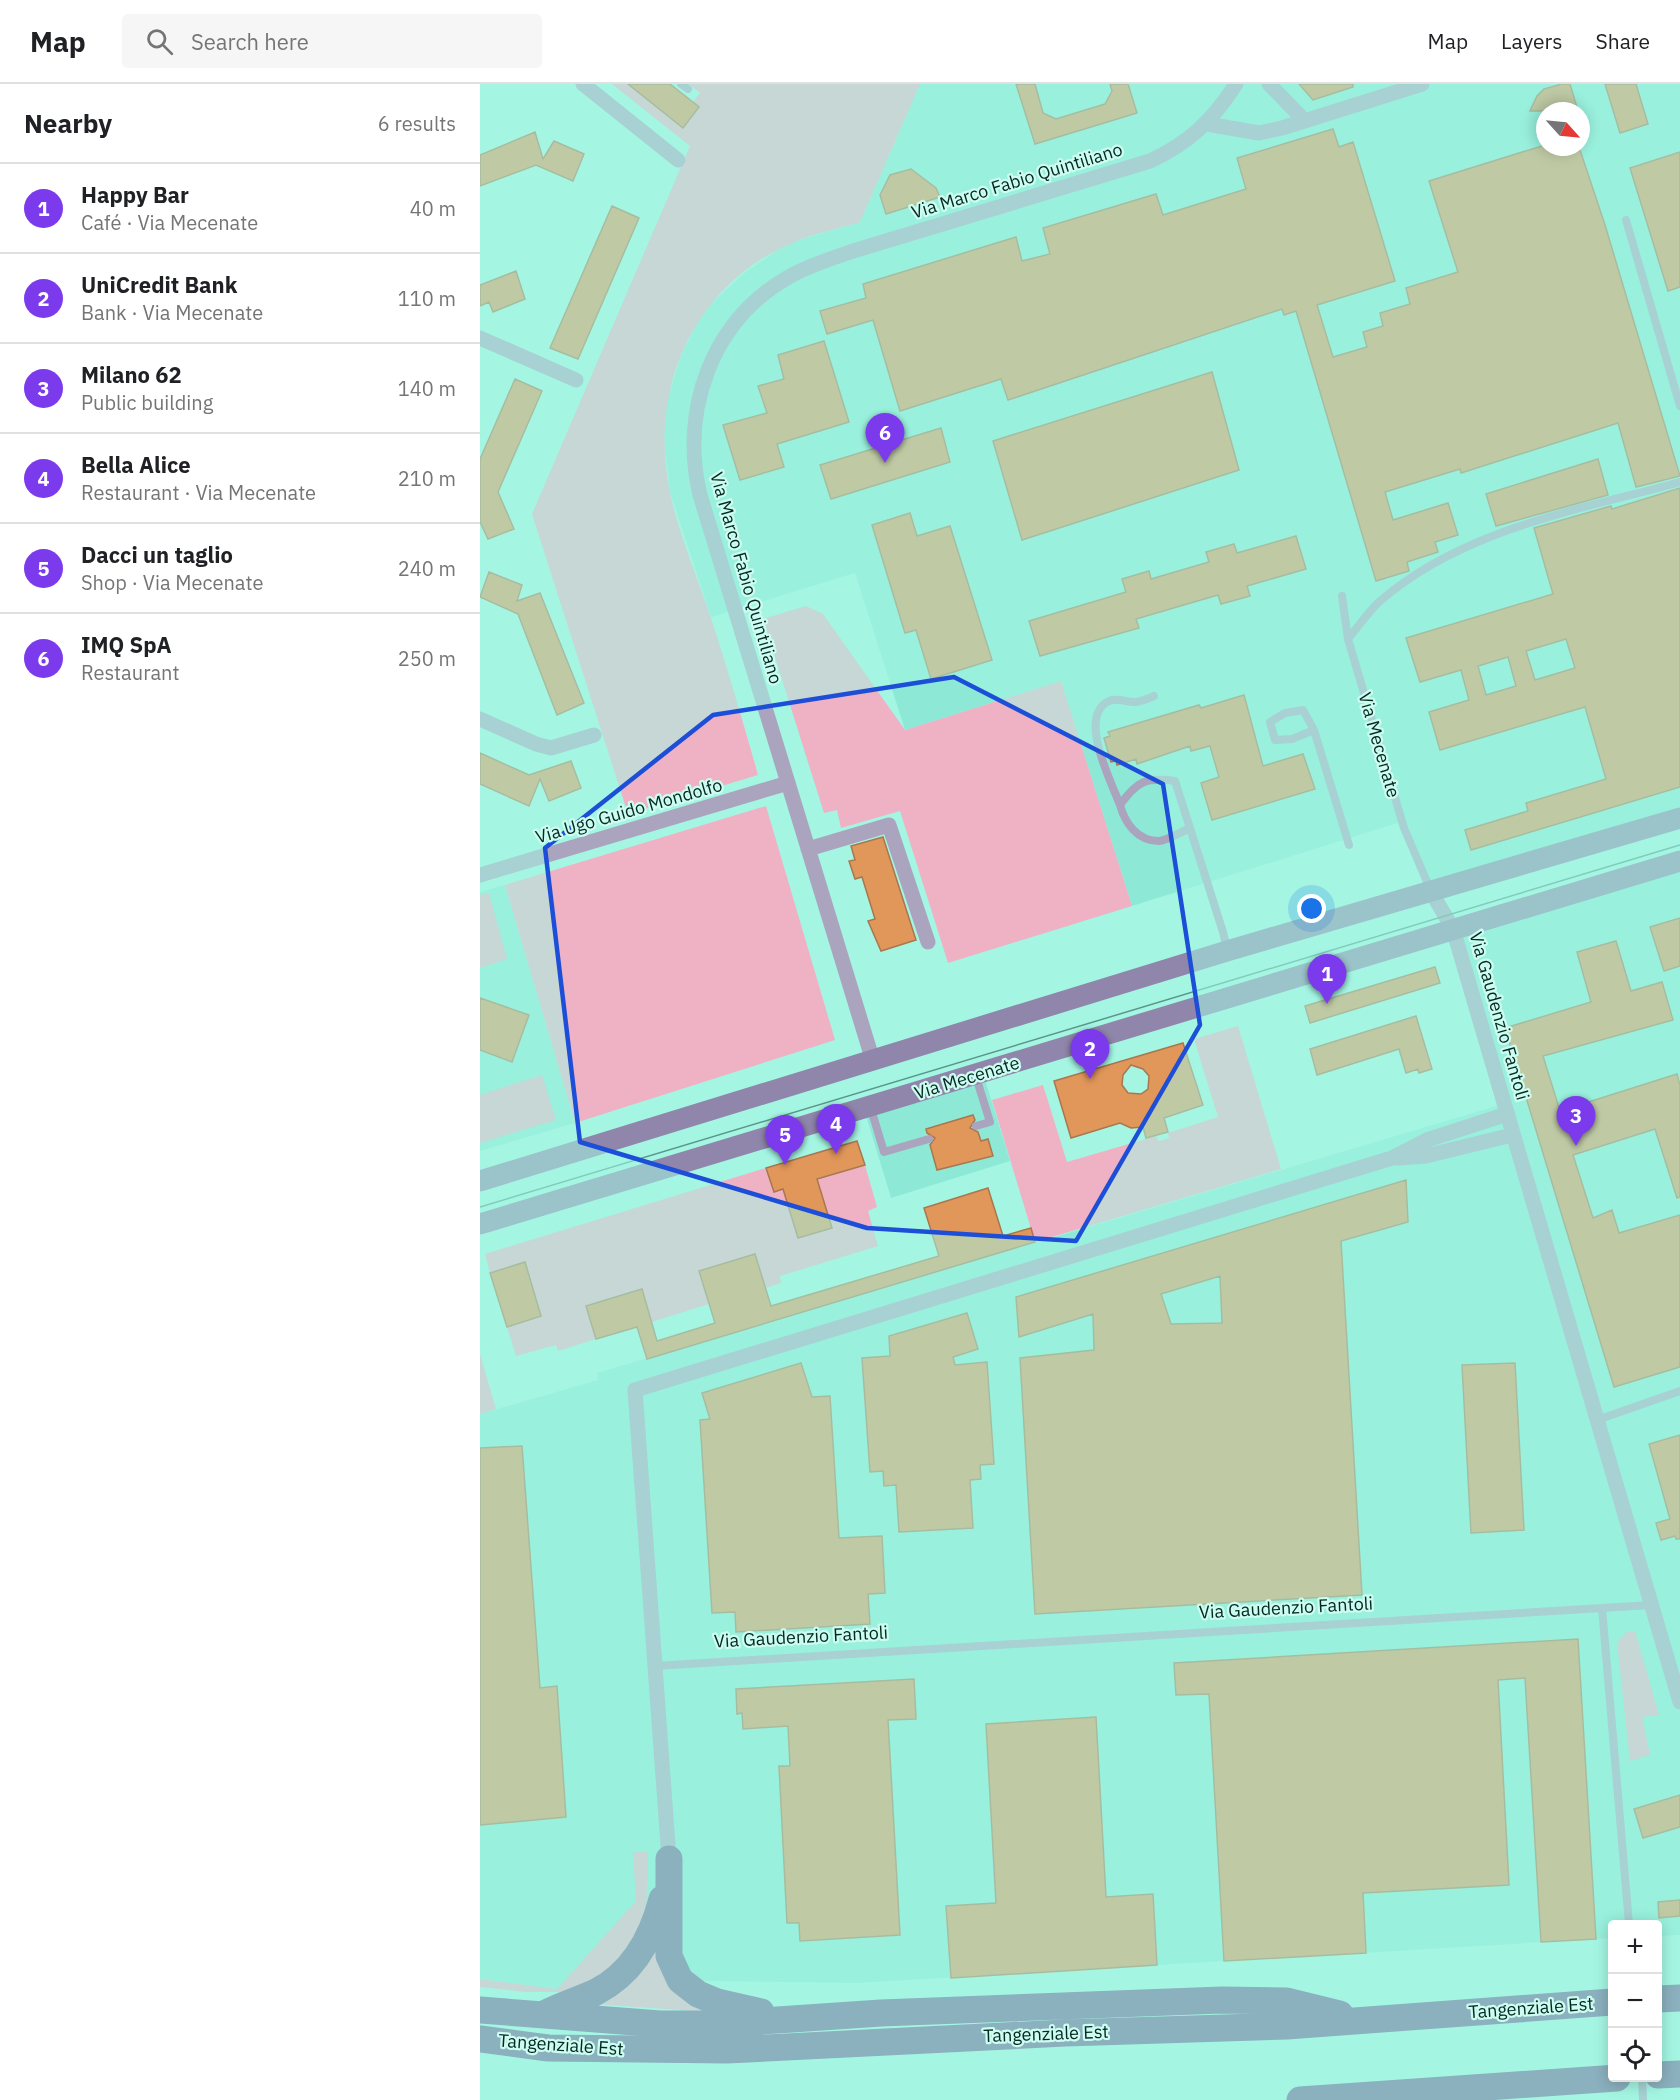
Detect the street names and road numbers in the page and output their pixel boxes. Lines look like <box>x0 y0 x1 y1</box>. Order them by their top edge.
street label: Via Marco Fabio Quintiliano <box>909 137 1125 224</box>
street label: Via Marco Fabio Quintiliano <box>705 469 788 686</box>
street label: Via Mecenate <box>1353 689 1406 800</box>
street label: Via Ugo Guido Mondolfo <box>533 773 725 848</box>
street label: Via Gaudenzio Fantoli <box>1464 929 1535 1103</box>
street label: Via Mecenate <box>912 1051 1022 1104</box>
street label: Via Gaudenzio Fantoli <box>1198 1591 1374 1624</box>
street label: Via Gaudenzio Fantoli <box>713 1620 889 1653</box>
street label: Tangenziale Est <box>1468 1992 1594 2023</box>
street label: Tangenziale Est <box>983 2020 1109 2047</box>
street label: Tangenziale Est <box>498 2029 624 2060</box>

